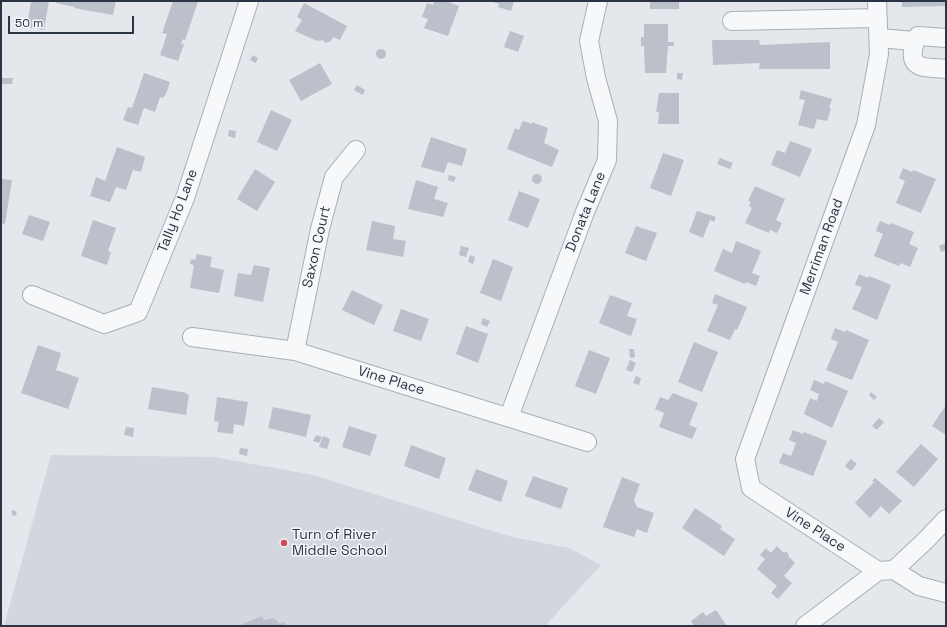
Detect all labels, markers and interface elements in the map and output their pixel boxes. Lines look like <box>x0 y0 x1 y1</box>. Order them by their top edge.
scale bar <box>10 8 136 34</box>
text: 50 m <box>15 15 43 31</box>
street label: Tally Ho Lane <box>154 167 202 255</box>
street label: Donata Lane <box>562 170 610 254</box>
street label: Merriman Road <box>797 197 847 297</box>
street label: Saxon Court <box>299 205 335 289</box>
street label: Vine Place <box>356 363 426 399</box>
street label: Vine Place <box>782 504 848 556</box>
place label: Turn of River Middle School <box>292 527 387 560</box>
marker: Turn of River Middle School <box>279 538 289 548</box>

